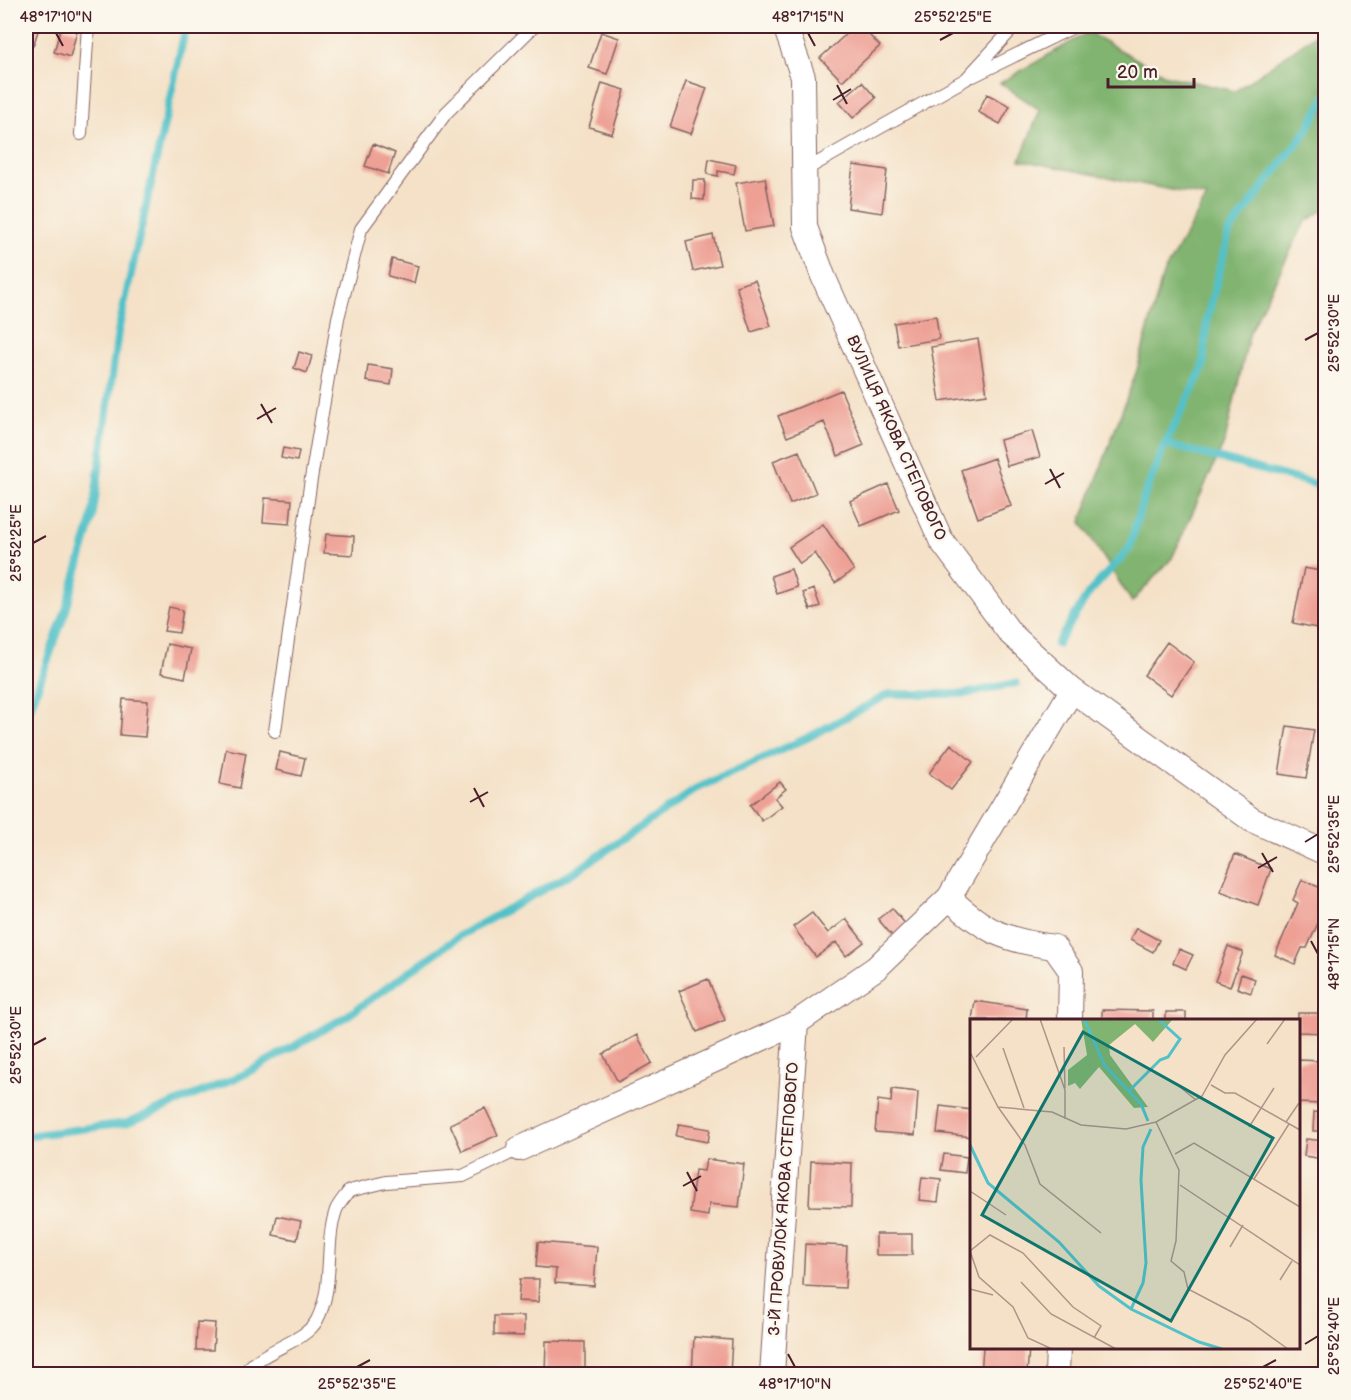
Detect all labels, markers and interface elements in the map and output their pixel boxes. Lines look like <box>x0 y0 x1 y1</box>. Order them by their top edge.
text: 48°17'10"N <box>20 8 92 27</box>
text: 48°17'15"N <box>772 8 844 27</box>
text: 25°52'25"E <box>914 8 992 27</box>
scale bar <box>1108 51 1194 89</box>
text: 20 m <box>1117 62 1158 83</box>
text: 25°52'30"E <box>1325 294 1344 372</box>
street label: ВУЛИЦЯ ЯКОВА СТЕПОВОГО <box>842 333 950 544</box>
text: 25°52'25"E <box>7 504 26 582</box>
text: 25°52'35"E <box>1325 795 1344 873</box>
text: 48°17'15"N <box>1325 918 1344 990</box>
text: 25°52'30"E <box>7 1006 26 1084</box>
inset map <box>970 1019 1300 1349</box>
street label: 3-Й ПРОВУЛОК ЯКОВА СТЕПОВОГО <box>765 1061 803 1337</box>
text: 25°52'40"E <box>1325 1297 1344 1375</box>
text: 25°52'35"E <box>318 1375 396 1394</box>
text: 48°17'10"N <box>759 1375 831 1394</box>
text: 25°52'40"E <box>1224 1375 1302 1394</box>

